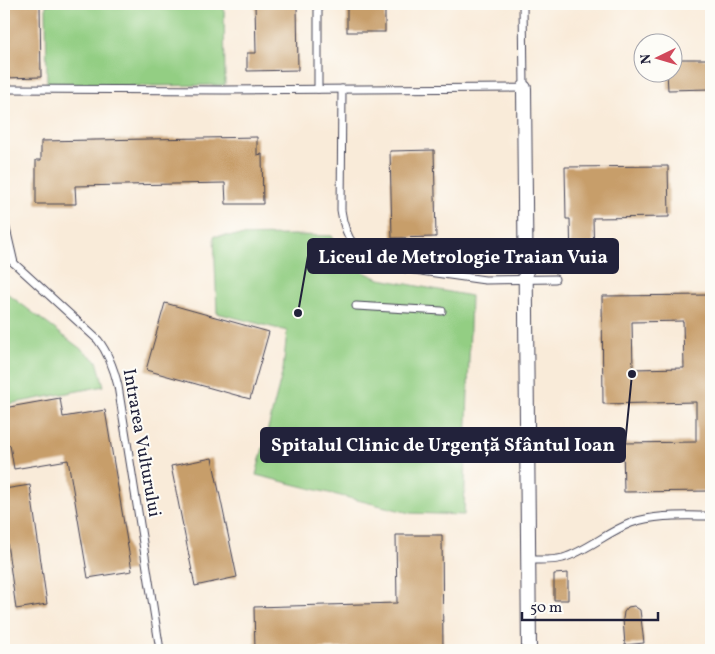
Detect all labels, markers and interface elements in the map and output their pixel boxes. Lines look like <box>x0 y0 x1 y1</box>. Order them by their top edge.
north arrow <box>632 32 682 82</box>
text: N <box>637 53 656 65</box>
callout: Liceul de Metrologie Traian Vuia <box>308 239 618 273</box>
text: Liceul de Metrologie Traian Vuia <box>318 245 608 271</box>
street label: Intrarea Vulturului <box>116 367 166 519</box>
callout: Spitalul Clinic de Urgență Sfântul Ioan <box>261 428 625 462</box>
text: Spitalul Clinic de Urgență Sfântul Ioan <box>271 433 615 459</box>
scale bar <box>522 589 659 621</box>
text: 50 m <box>530 598 562 619</box>

